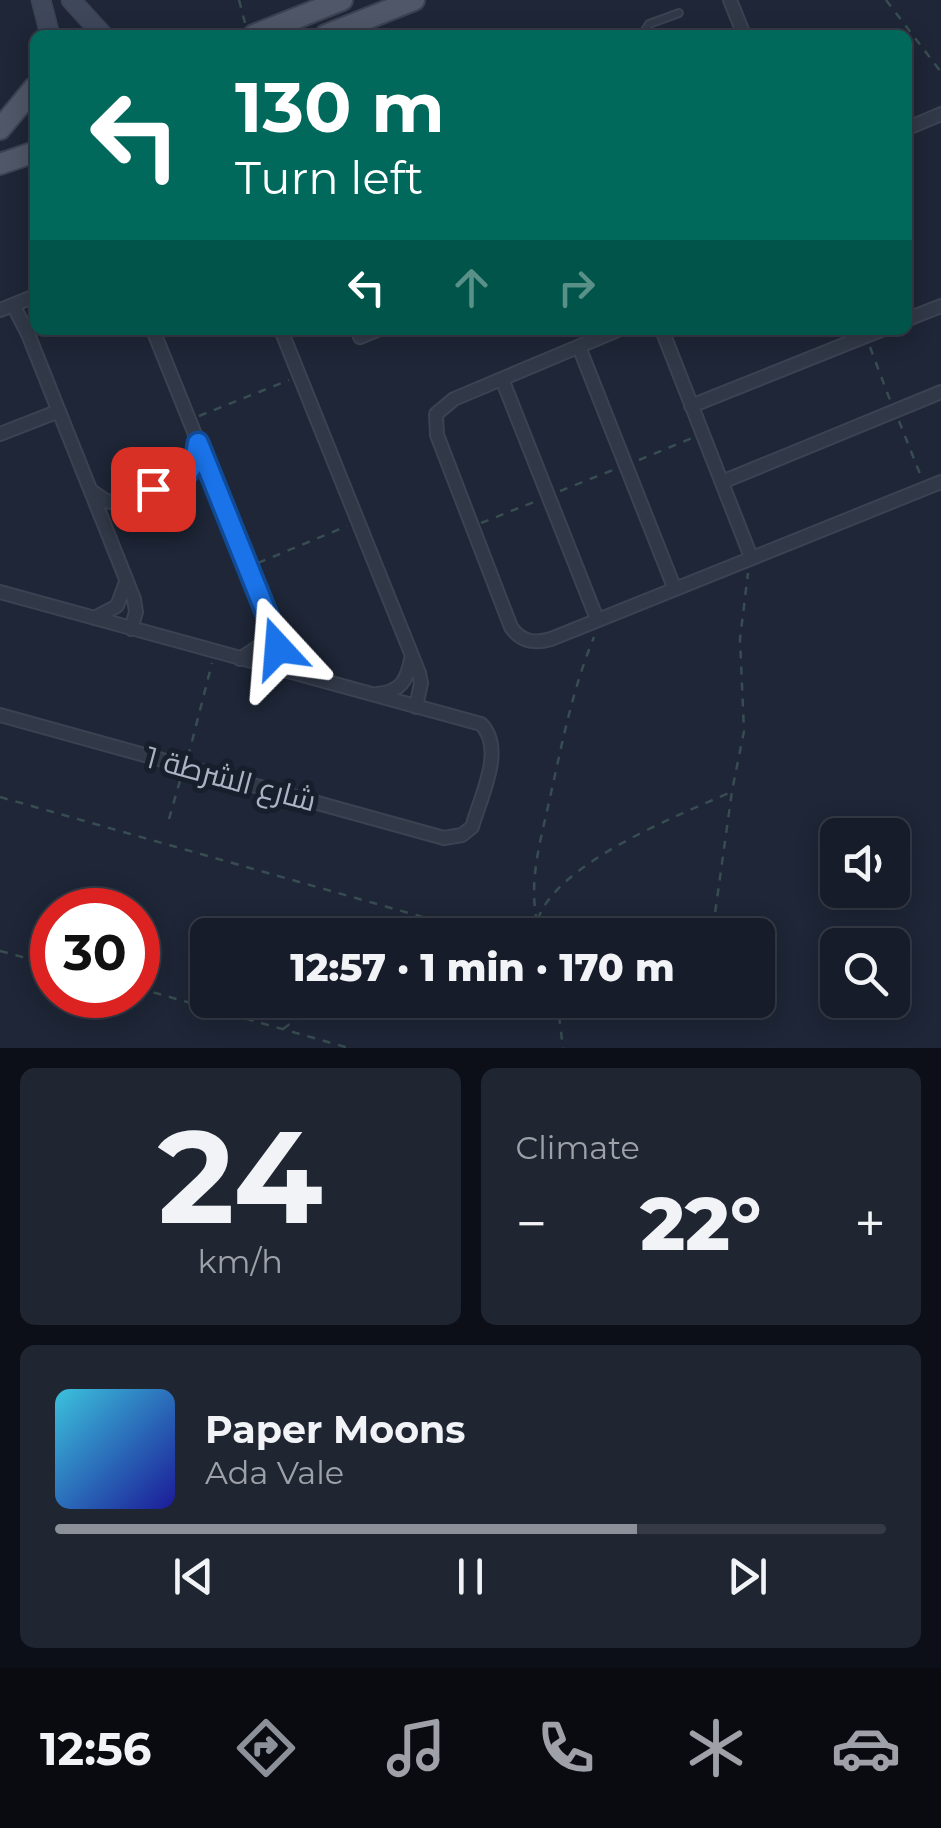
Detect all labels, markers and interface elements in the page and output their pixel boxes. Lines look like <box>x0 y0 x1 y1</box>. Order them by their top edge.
text: 130 m <box>235 64 445 150</box>
icon: left <box>70 70 200 200</box>
text: Turn left <box>235 150 423 205</box>
icon: left <box>339 260 394 315</box>
icon: ahead <box>444 260 499 315</box>
icon: right <box>549 260 604 315</box>
pin <box>111 447 196 532</box>
icon: arrive <box>126 462 181 517</box>
position arrow <box>226 596 330 700</box>
street label: شارع الشرطة 1 <box>141 738 320 821</box>
map controls <box>820 818 910 1018</box>
button: sound <box>820 818 910 908</box>
speed limit sign: 30 <box>30 888 160 1018</box>
button: search <box>820 928 910 1018</box>
text: 12:57 · 1 min · 170 m <box>290 944 675 991</box>
text: 24 <box>158 1097 323 1256</box>
text: Climate <box>516 1128 640 1167</box>
text: 22° <box>640 1177 761 1269</box>
text: − <box>516 1190 547 1257</box>
text: + <box>854 1190 886 1257</box>
text: km/h <box>198 1242 283 1281</box>
text: Paper Moons <box>205 1406 466 1453</box>
text: Ada Vale <box>205 1453 344 1492</box>
icon: previous <box>166 1549 221 1604</box>
icon: pause <box>443 1549 498 1604</box>
icon: next <box>720 1549 775 1604</box>
icon: directions <box>231 1713 301 1783</box>
icon: music <box>381 1713 451 1783</box>
icon: phone <box>531 1713 601 1783</box>
icon: climate <box>681 1713 751 1783</box>
icon: car <box>831 1713 901 1783</box>
text: 12:56 <box>40 1721 151 1776</box>

